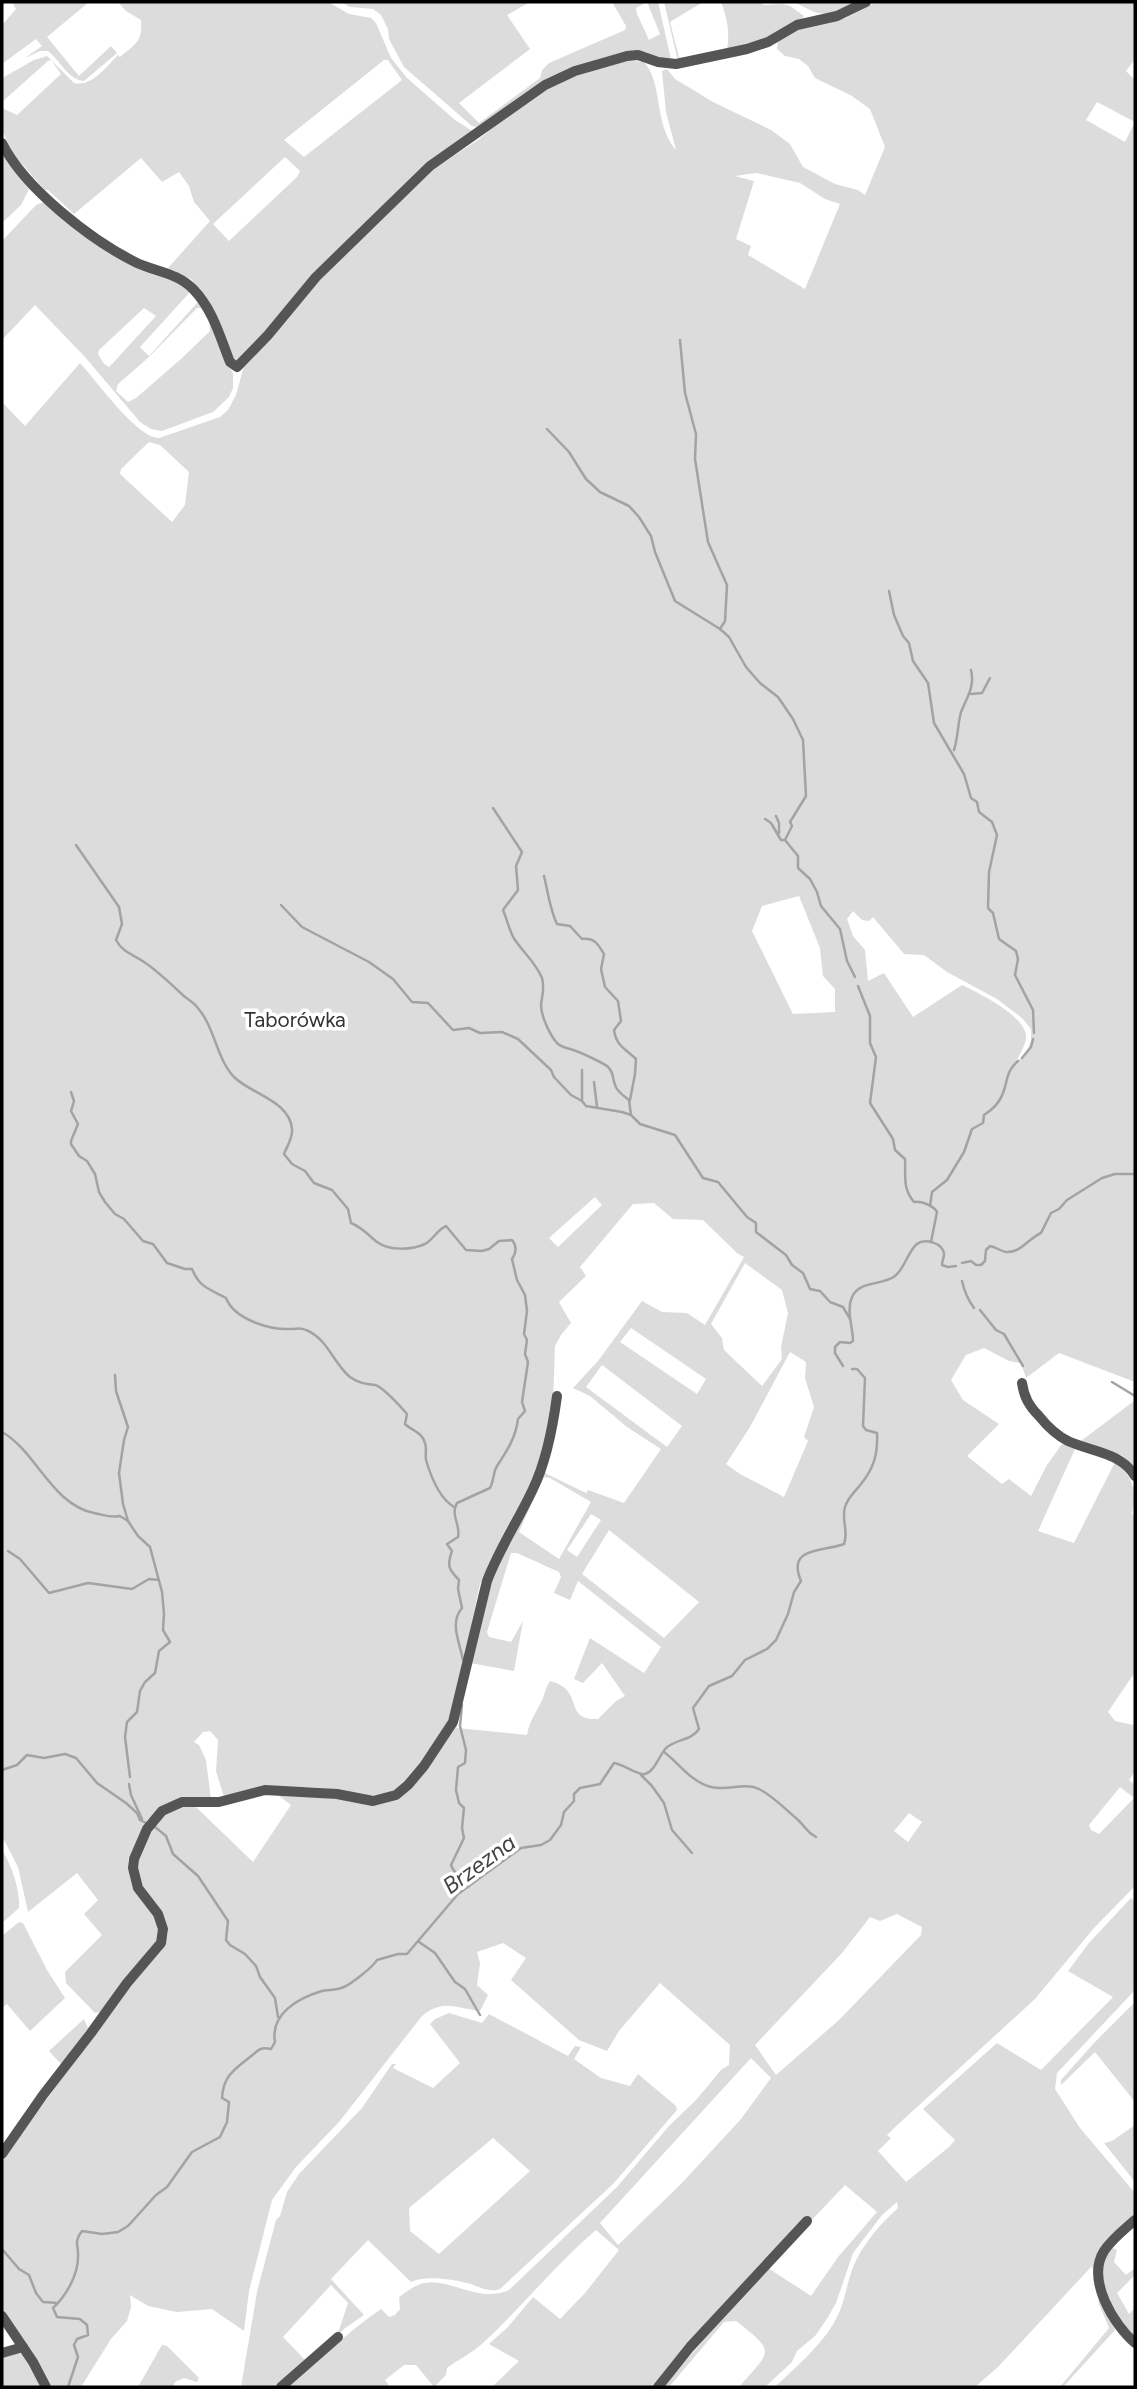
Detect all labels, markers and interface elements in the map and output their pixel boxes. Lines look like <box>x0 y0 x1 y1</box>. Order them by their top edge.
park label: Taborówka <box>244 1007 346 1032</box>
water label: Brzezna <box>437 1828 521 1900</box>

